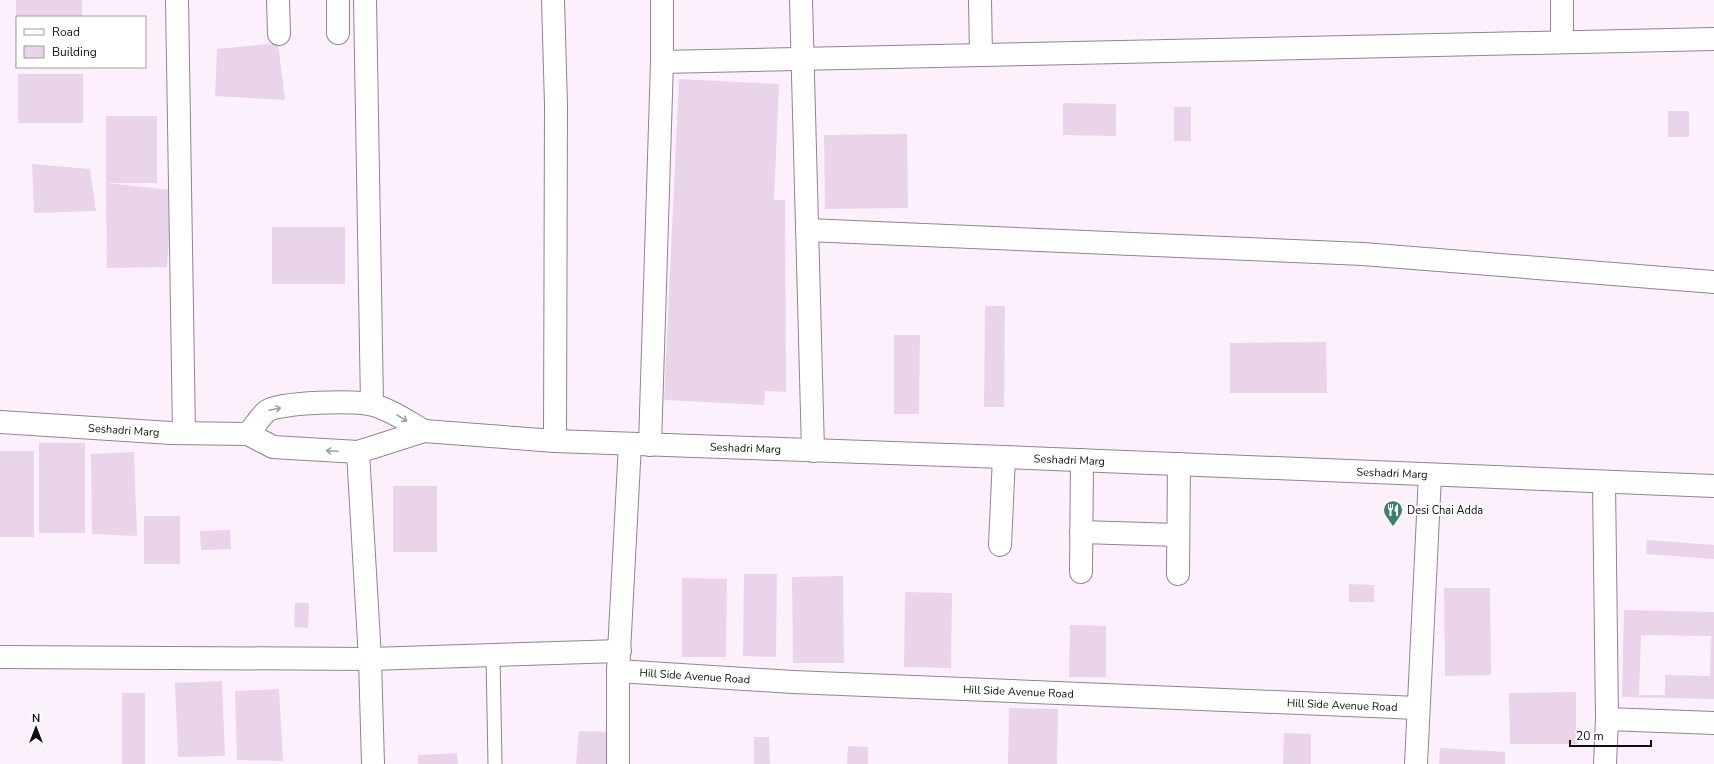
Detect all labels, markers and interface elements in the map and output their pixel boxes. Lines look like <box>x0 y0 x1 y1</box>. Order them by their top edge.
legend <box>16 16 146 68</box>
text: Road <box>52 24 80 40</box>
text: Building <box>52 44 97 60</box>
one-way arrow <box>269 404 282 412</box>
one-way arrow <box>396 414 408 422</box>
street label: Seshadri Marg <box>88 420 160 440</box>
street label: Seshadri Marg <box>710 439 781 457</box>
one-way arrow <box>326 447 339 454</box>
street label: Seshadri Marg <box>1033 451 1105 469</box>
street label: Seshadri Marg <box>1356 464 1428 482</box>
restaurant icon: Desi Chai Adda <box>1382 499 1404 527</box>
place label: Desi Chai Adda <box>1407 503 1483 518</box>
street label: Hill Side Avenue Road <box>639 665 751 687</box>
street label: Hill Side Avenue Road <box>963 682 1074 701</box>
street label: Hill Side Avenue Road <box>1287 695 1398 715</box>
north arrow <box>16 708 56 748</box>
text: N <box>32 711 40 726</box>
scale bar <box>1570 722 1651 748</box>
text: 20 m <box>1576 728 1604 744</box>

